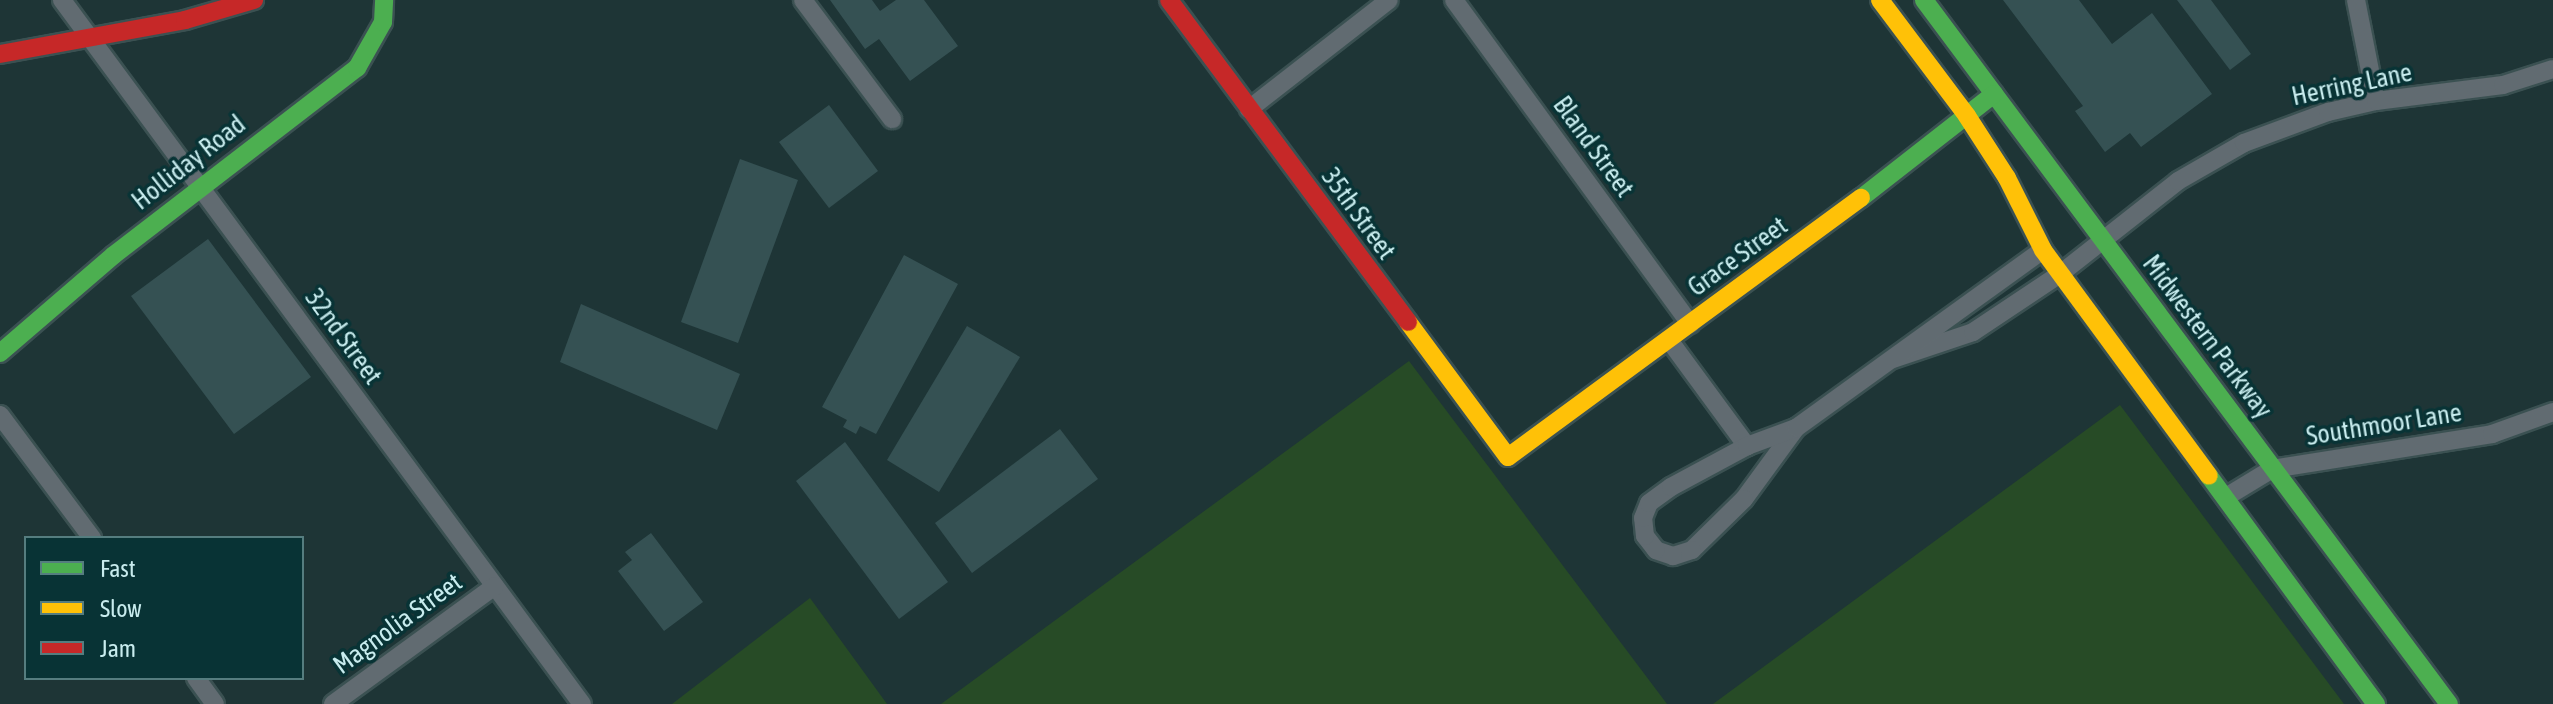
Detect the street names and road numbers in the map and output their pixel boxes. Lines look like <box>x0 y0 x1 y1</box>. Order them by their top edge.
street label: Herring Lane <box>2289 57 2415 113</box>
street label: Bland Street <box>1546 91 1640 203</box>
street label: Holliday Road <box>126 109 252 217</box>
street label: 35th Street <box>1314 162 1402 266</box>
street label: Grace Street <box>1682 211 1794 303</box>
street label: Midwestern Parkway <box>2135 249 2279 425</box>
street label: 32nd Street <box>298 283 388 391</box>
street label: Southmoor Lane <box>2304 397 2464 453</box>
street label: Magnolia Street <box>328 567 468 681</box>

